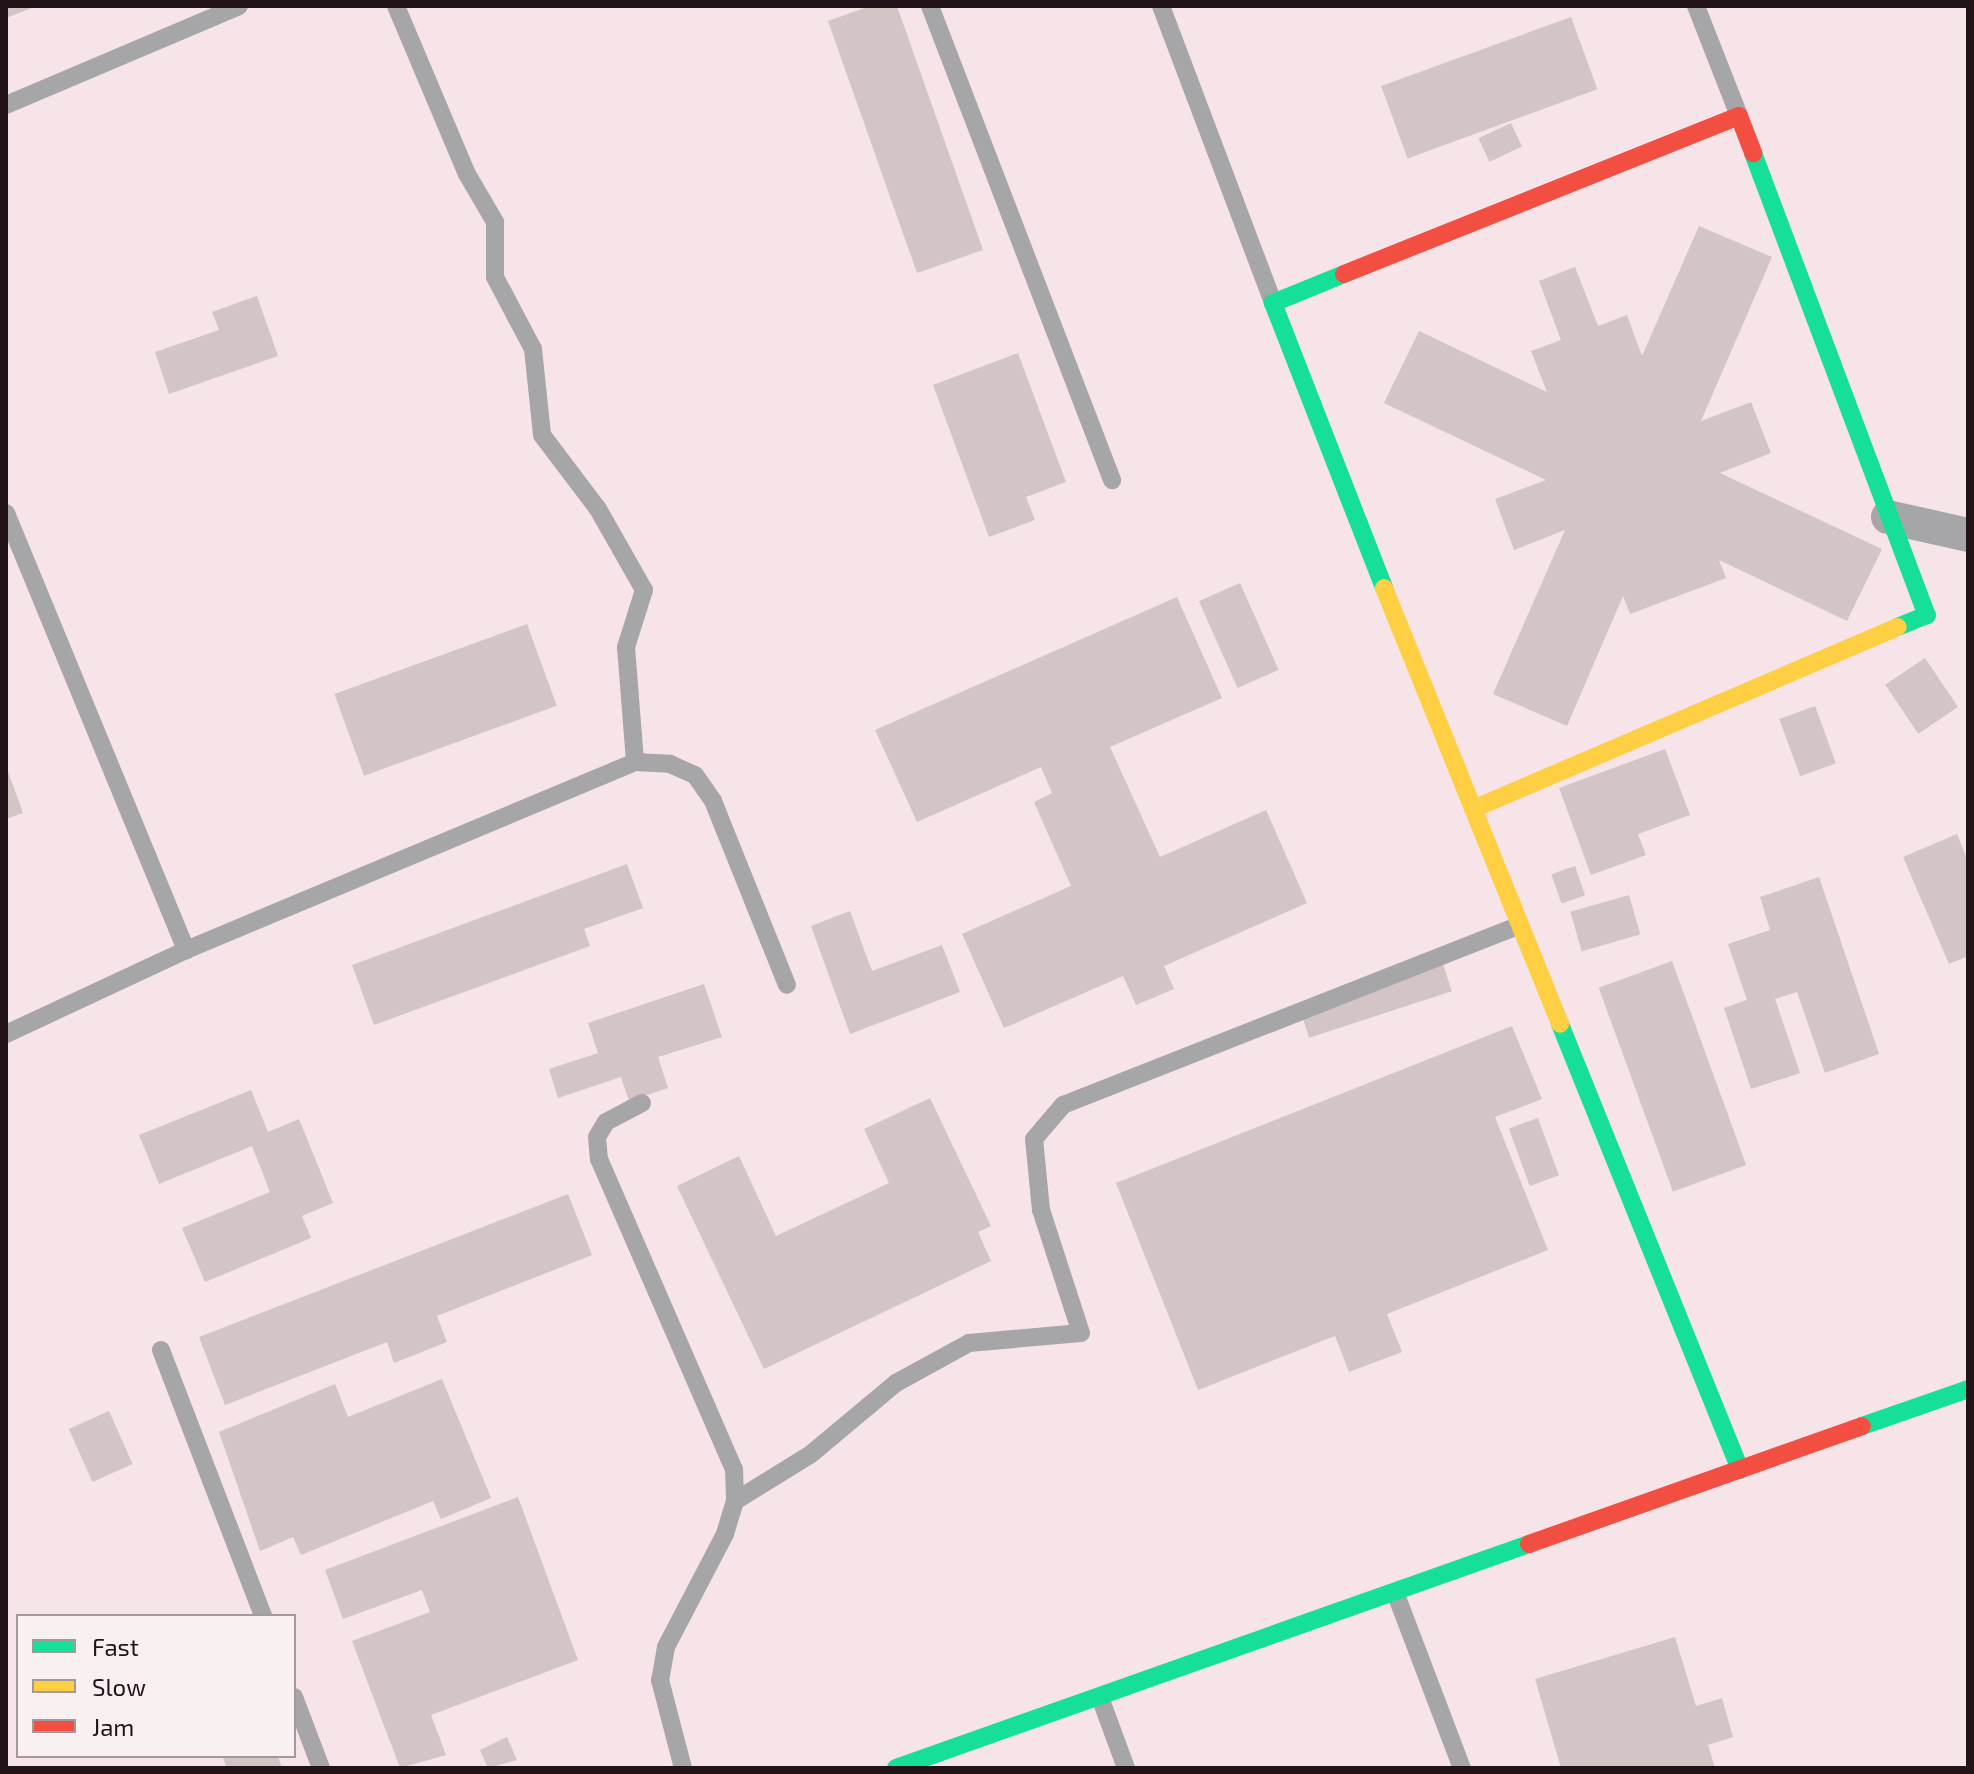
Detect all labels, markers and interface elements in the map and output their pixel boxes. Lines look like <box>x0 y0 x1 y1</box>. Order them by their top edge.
legend <box>16 1614 296 1758</box>
text: Fast <box>92 1632 139 1661</box>
text: Slow <box>92 1672 146 1701</box>
text: Jam <box>92 1712 134 1741</box>

